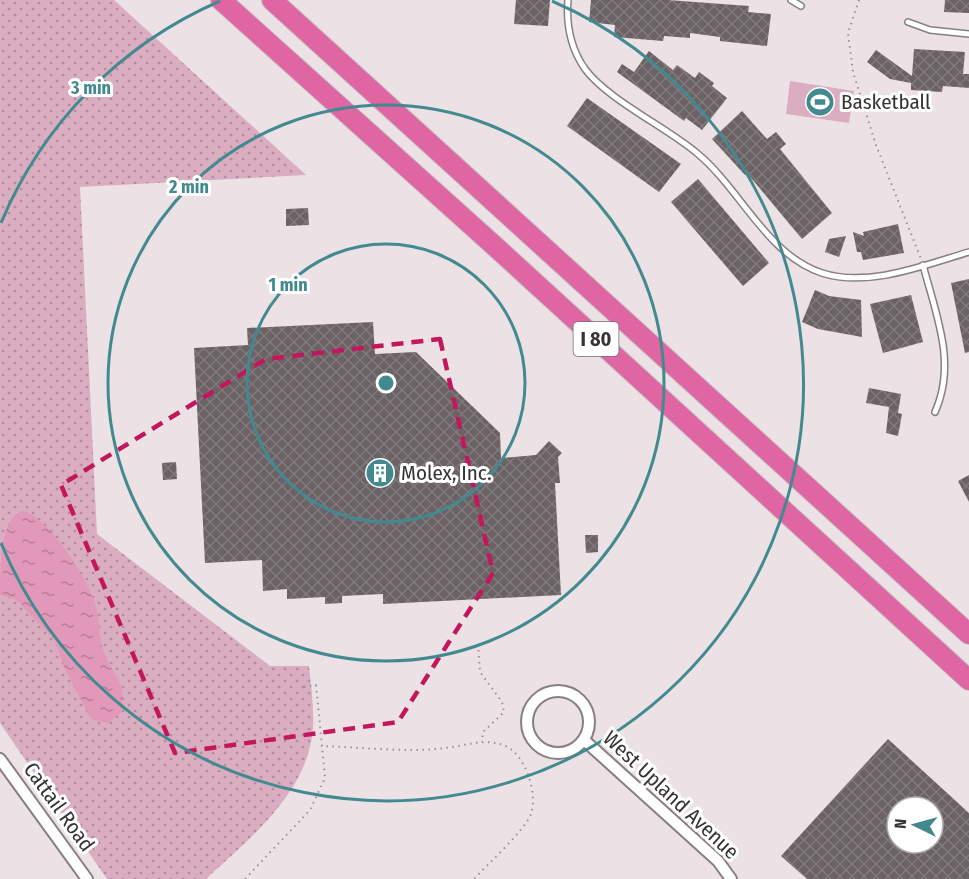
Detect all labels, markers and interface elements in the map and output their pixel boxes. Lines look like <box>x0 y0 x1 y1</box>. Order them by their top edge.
text: 3 min <box>70 77 111 99</box>
sports icon: Basketball <box>804 86 836 118</box>
place label: Basketball <box>841 89 931 115</box>
text: 2 min <box>168 176 209 198</box>
text: 1 min <box>268 274 308 296</box>
road number: I 80 <box>574 322 618 356</box>
centre of rings <box>376 373 396 393</box>
building icon: Molex, Inc. <box>364 457 396 489</box>
place label: Molex, Inc. <box>401 460 491 486</box>
street label: West Upland Avenue <box>598 725 744 865</box>
street label: Cattail Road <box>18 757 100 857</box>
north arrow <box>885 795 945 855</box>
text: N <box>891 818 910 829</box>

